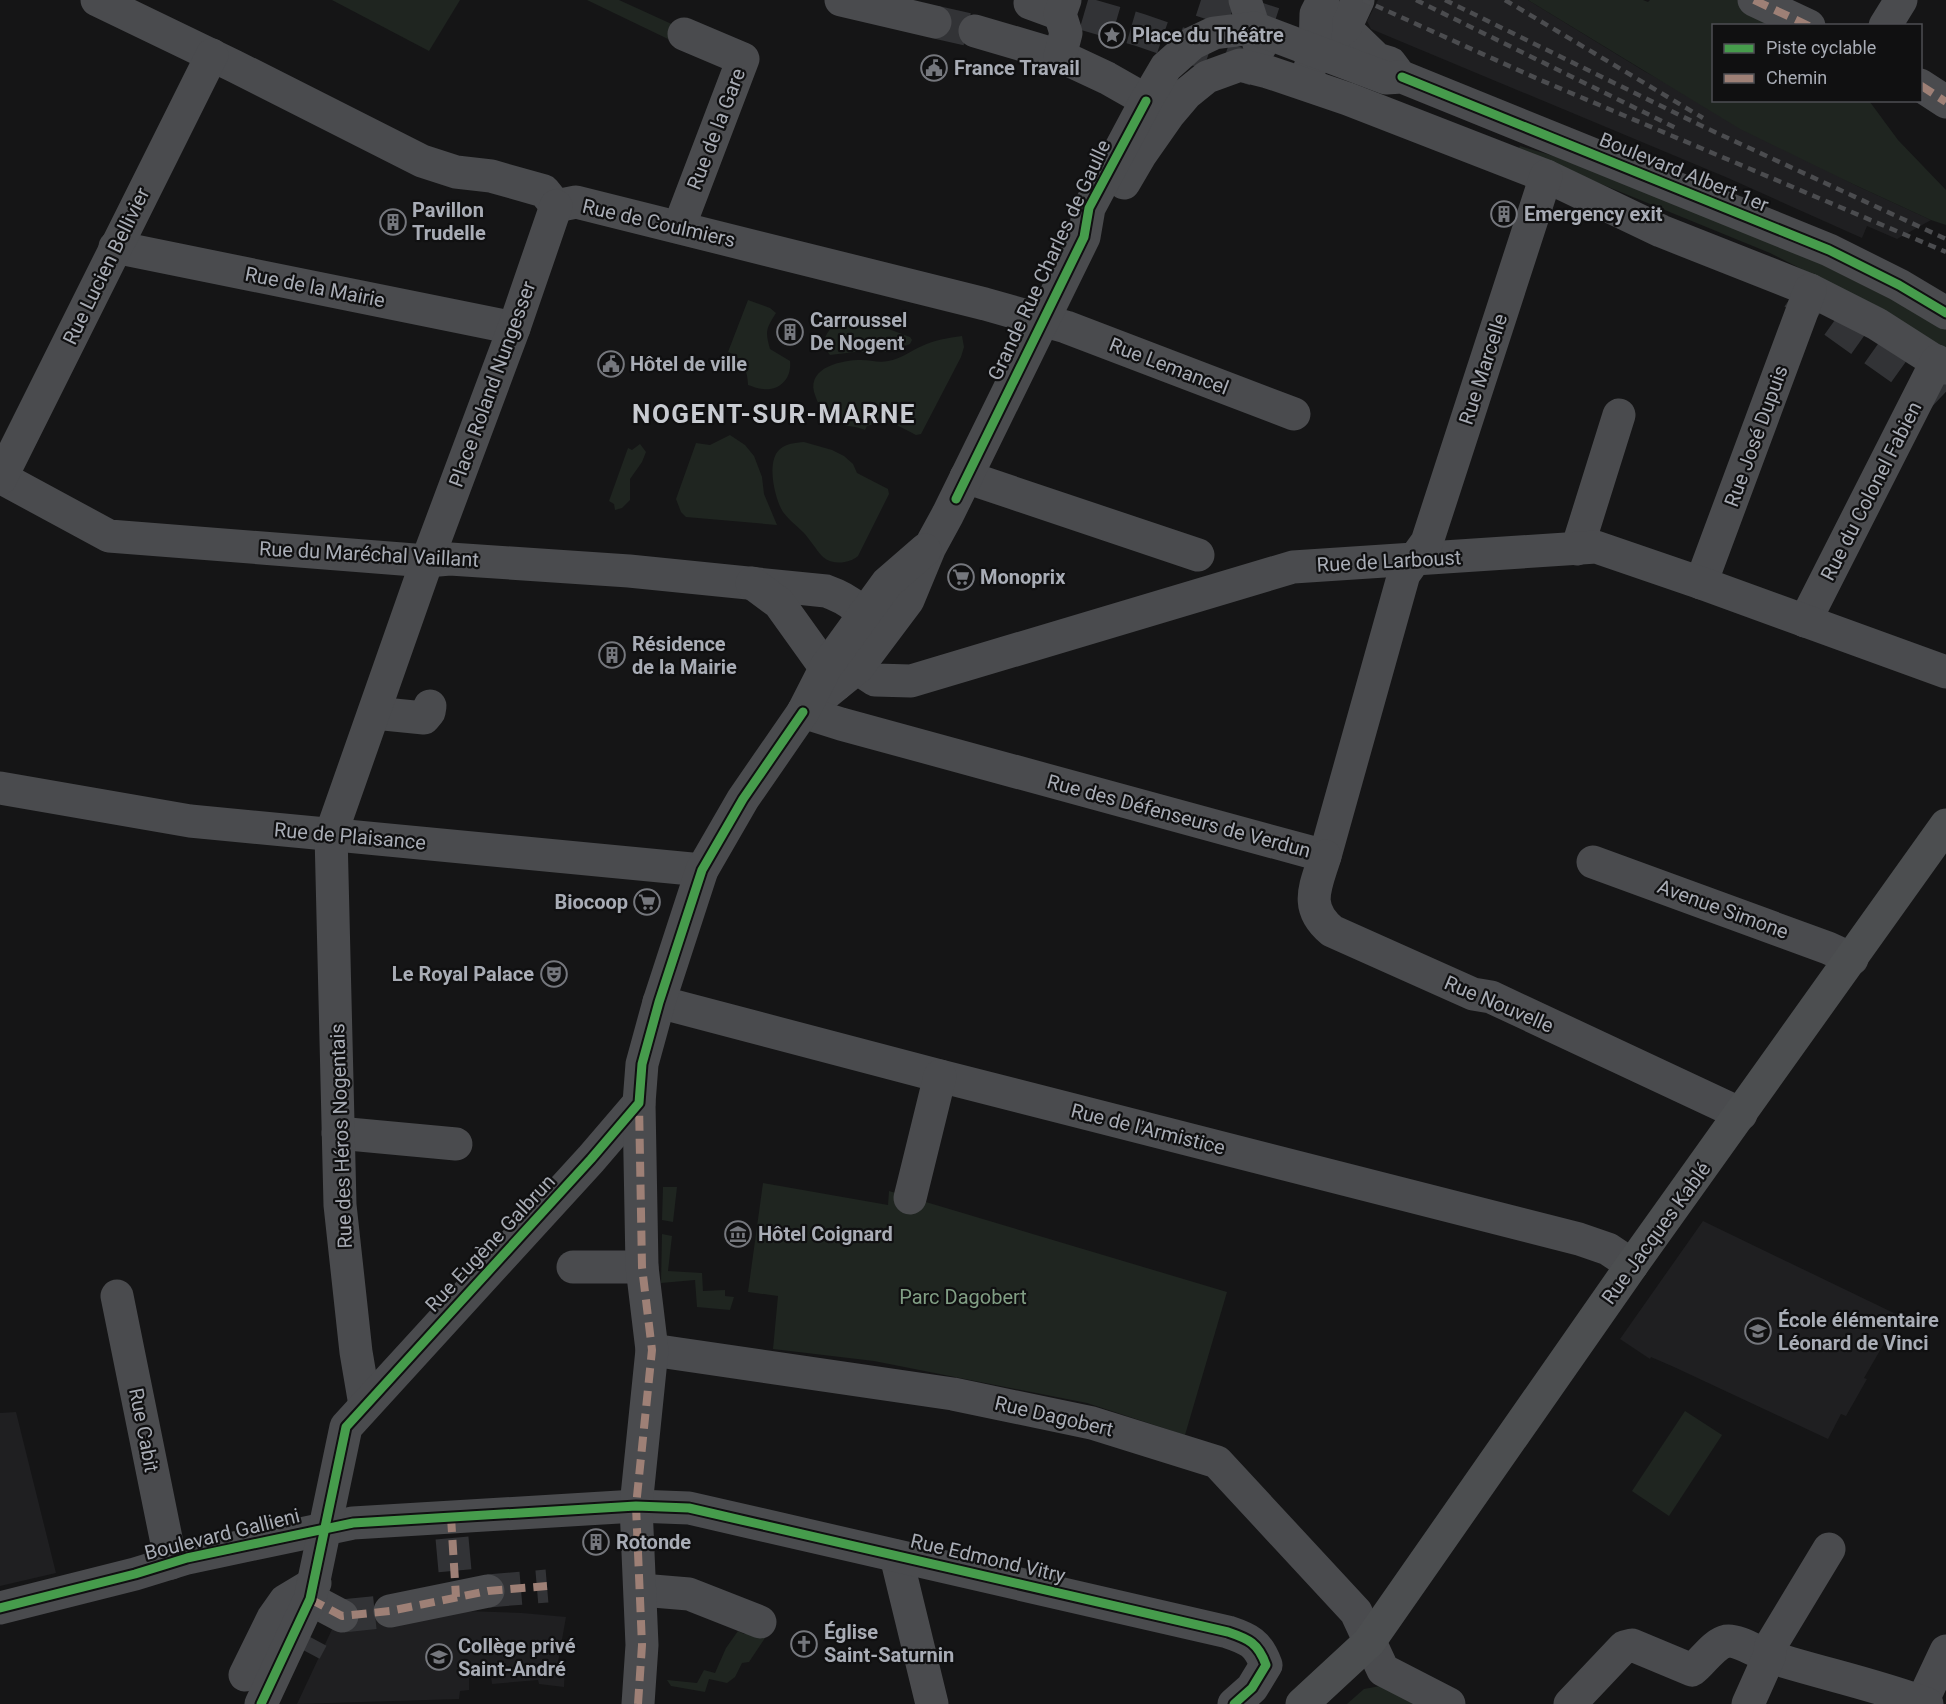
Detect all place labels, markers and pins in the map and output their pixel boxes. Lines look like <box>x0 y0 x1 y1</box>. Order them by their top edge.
place icon: Place du Théâtre <box>1097 20 1127 50</box>
place label: Place du Théâtre <box>1132 23 1284 47</box>
public building icon: France Travail <box>919 53 949 83</box>
place label: France Travail <box>954 56 1080 80</box>
place label: Pavillon Trudelle <box>412 198 486 245</box>
building icon: Emergency exit <box>1489 199 1519 229</box>
place label: Emergency exit <box>1524 202 1663 226</box>
building icon: Pavillon Trudelle <box>378 207 408 237</box>
place label: Carroussel De Nogent <box>810 308 907 355</box>
building icon: Carroussel De Nogent <box>775 317 805 347</box>
public building icon: Hôtel de ville <box>596 349 626 379</box>
place label: Hôtel de ville <box>630 352 747 376</box>
supermarket icon: Monoprix <box>946 562 976 592</box>
place label: Monoprix <box>980 565 1066 589</box>
place label: Résidence de la Mairie <box>632 632 737 679</box>
building icon: Résidence de la Mairie <box>597 640 627 670</box>
supermarket icon: Biocoop <box>632 887 662 917</box>
place label: Biocoop <box>554 890 628 914</box>
theatre icon: Le Royal Palace <box>539 959 569 989</box>
place label: Le Royal Palace <box>392 962 534 986</box>
museum icon: Hôtel Coignard <box>723 1219 753 1249</box>
place label: Hôtel Coignard <box>758 1222 893 1246</box>
place label: École élémentaire Léonard de Vinci <box>1778 1308 1939 1355</box>
school or university icon: École élémentaire Léonard de Vinci <box>1743 1316 1773 1346</box>
building icon: Rotonde <box>581 1527 611 1557</box>
place label: Rotonde <box>616 1530 691 1554</box>
place label: Église Saint-Saturnin <box>824 1620 954 1667</box>
church icon: Église Saint-Saturnin <box>789 1629 819 1659</box>
place label: Collège privé Saint-André <box>458 1634 576 1681</box>
school or university icon: Collège privé Saint-André <box>424 1642 454 1672</box>

